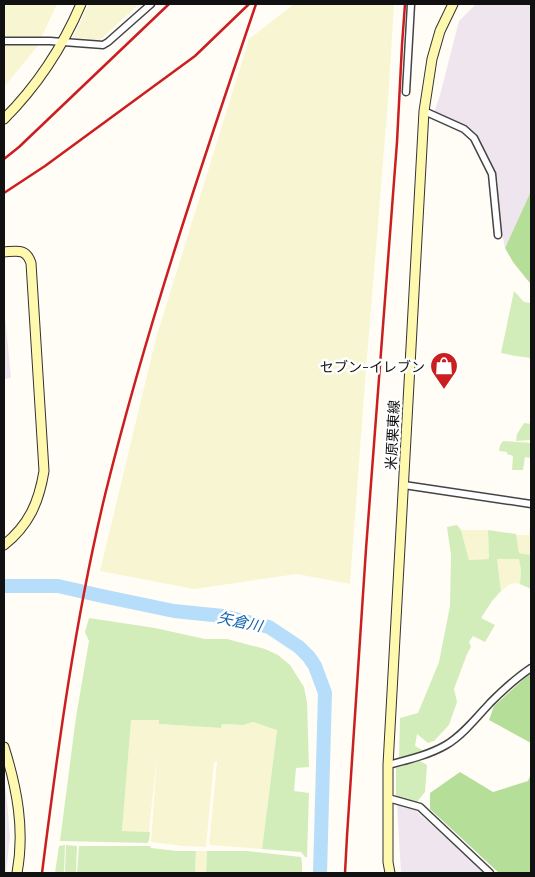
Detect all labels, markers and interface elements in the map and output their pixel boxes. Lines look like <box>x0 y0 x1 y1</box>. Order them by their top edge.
shop icon: セブン-イレブン <box>429 351 459 390</box>
place label: セブン-イレブン <box>320 357 425 376</box>
street label: 米原栗東線 <box>381 400 403 470</box>
water label: 矢倉川 <box>216 607 266 636</box>

